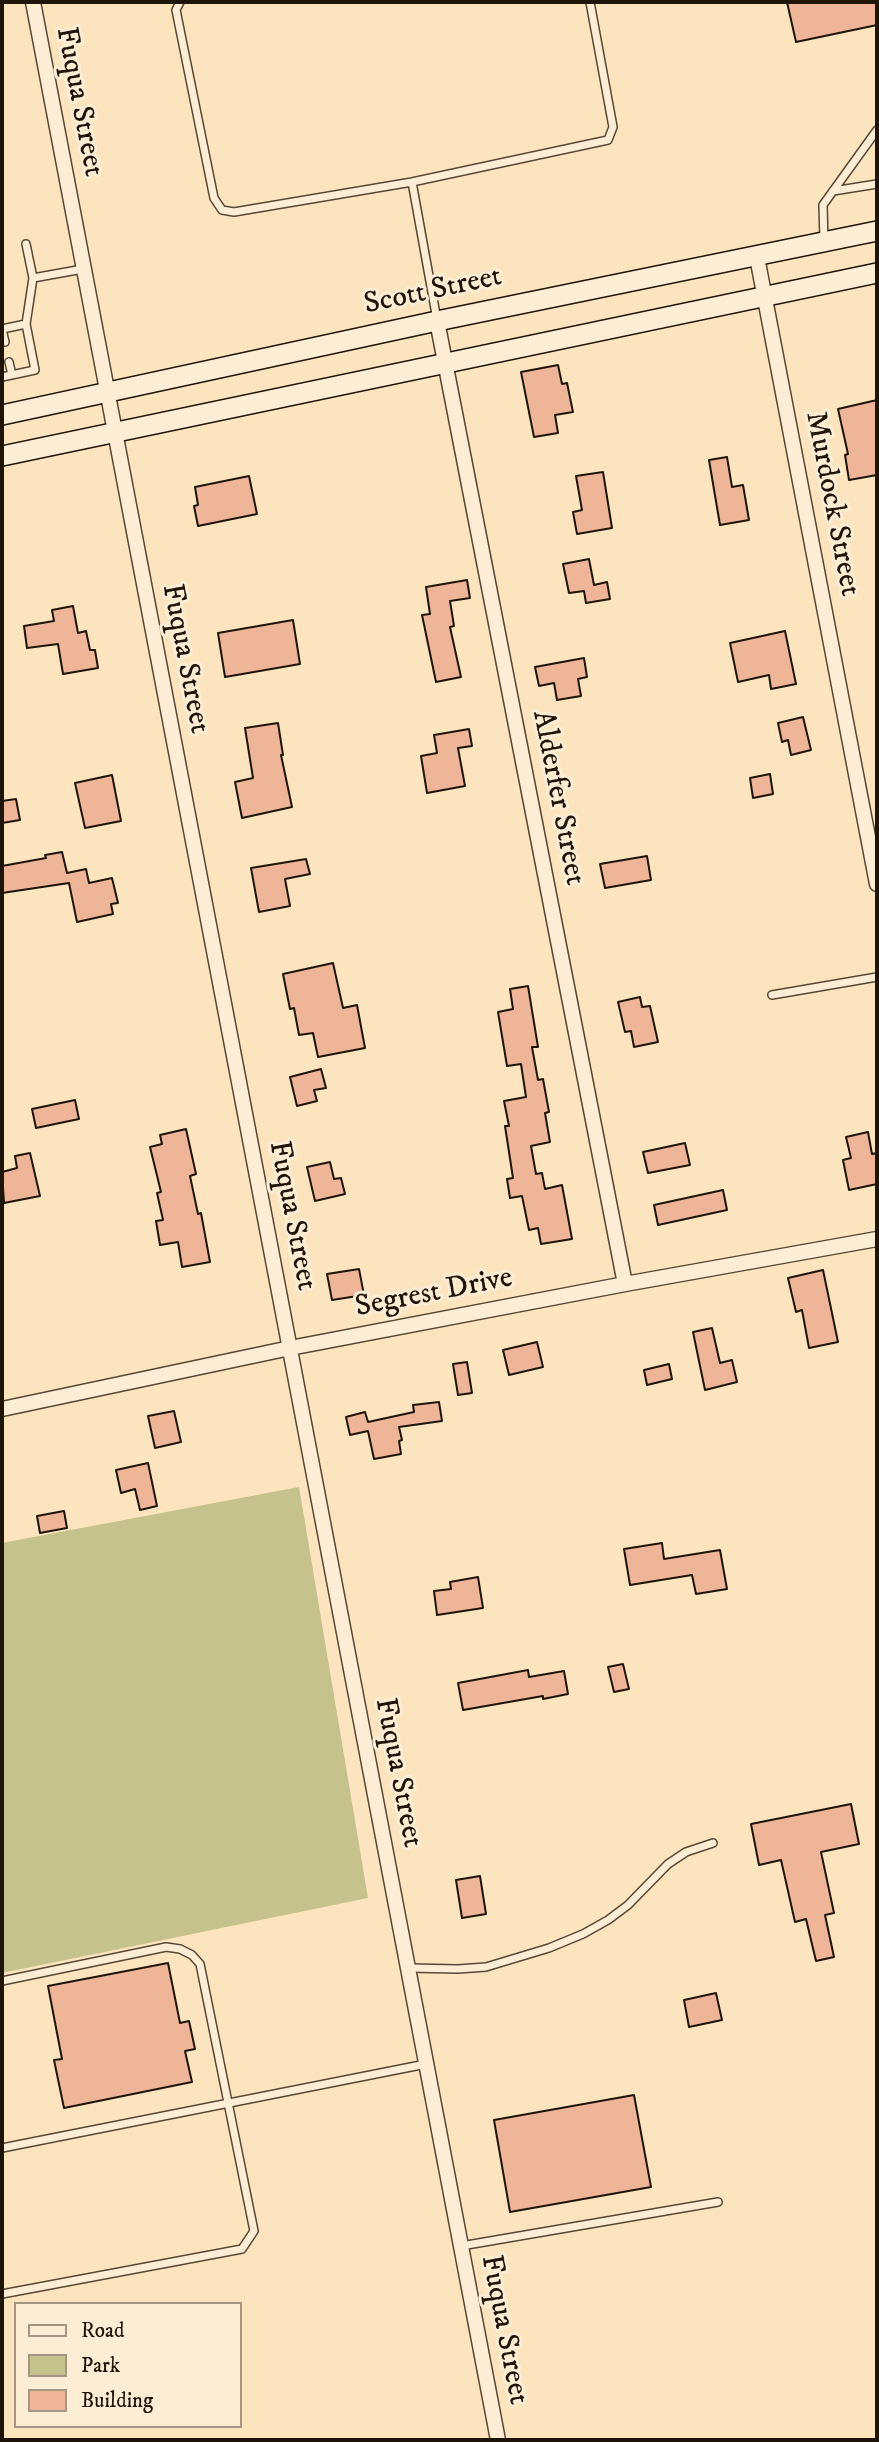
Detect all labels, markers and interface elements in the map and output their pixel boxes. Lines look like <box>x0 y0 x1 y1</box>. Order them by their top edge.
street label: Fuqua Street <box>46 24 110 180</box>
street label: Scott Street <box>361 260 505 324</box>
street label: Murdock Street <box>795 409 867 599</box>
street label: Fuqua Street <box>152 581 216 737</box>
street label: Alderfer Street <box>522 708 592 888</box>
street label: Fuqua Street <box>259 1138 323 1294</box>
street label: Segrest Drive <box>352 1261 516 1327</box>
street label: Fuqua Street <box>365 1695 429 1851</box>
street label: Fuqua Street <box>471 2252 535 2408</box>
legend <box>14 2302 242 2428</box>
text: Road <box>81 2318 125 2344</box>
text: Park <box>81 2353 120 2379</box>
text: Building <box>81 2388 153 2414</box>

